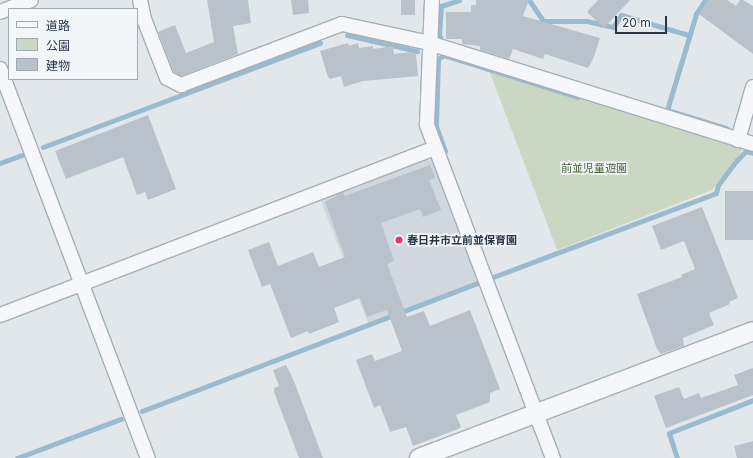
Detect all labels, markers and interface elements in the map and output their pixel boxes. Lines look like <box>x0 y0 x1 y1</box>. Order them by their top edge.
legend <box>8 8 138 80</box>
scale bar <box>617 8 669 34</box>
text: 20 m <box>622 15 651 30</box>
text: 道路 <box>46 18 70 33</box>
text: 公園 <box>46 38 70 53</box>
text: 建物 <box>46 58 70 73</box>
park label: 前並児童遊園 <box>561 161 627 175</box>
place label: 春日井市立前並保育園 <box>407 233 517 247</box>
marker: 春日井市立前並保育園 <box>394 235 404 245</box>

